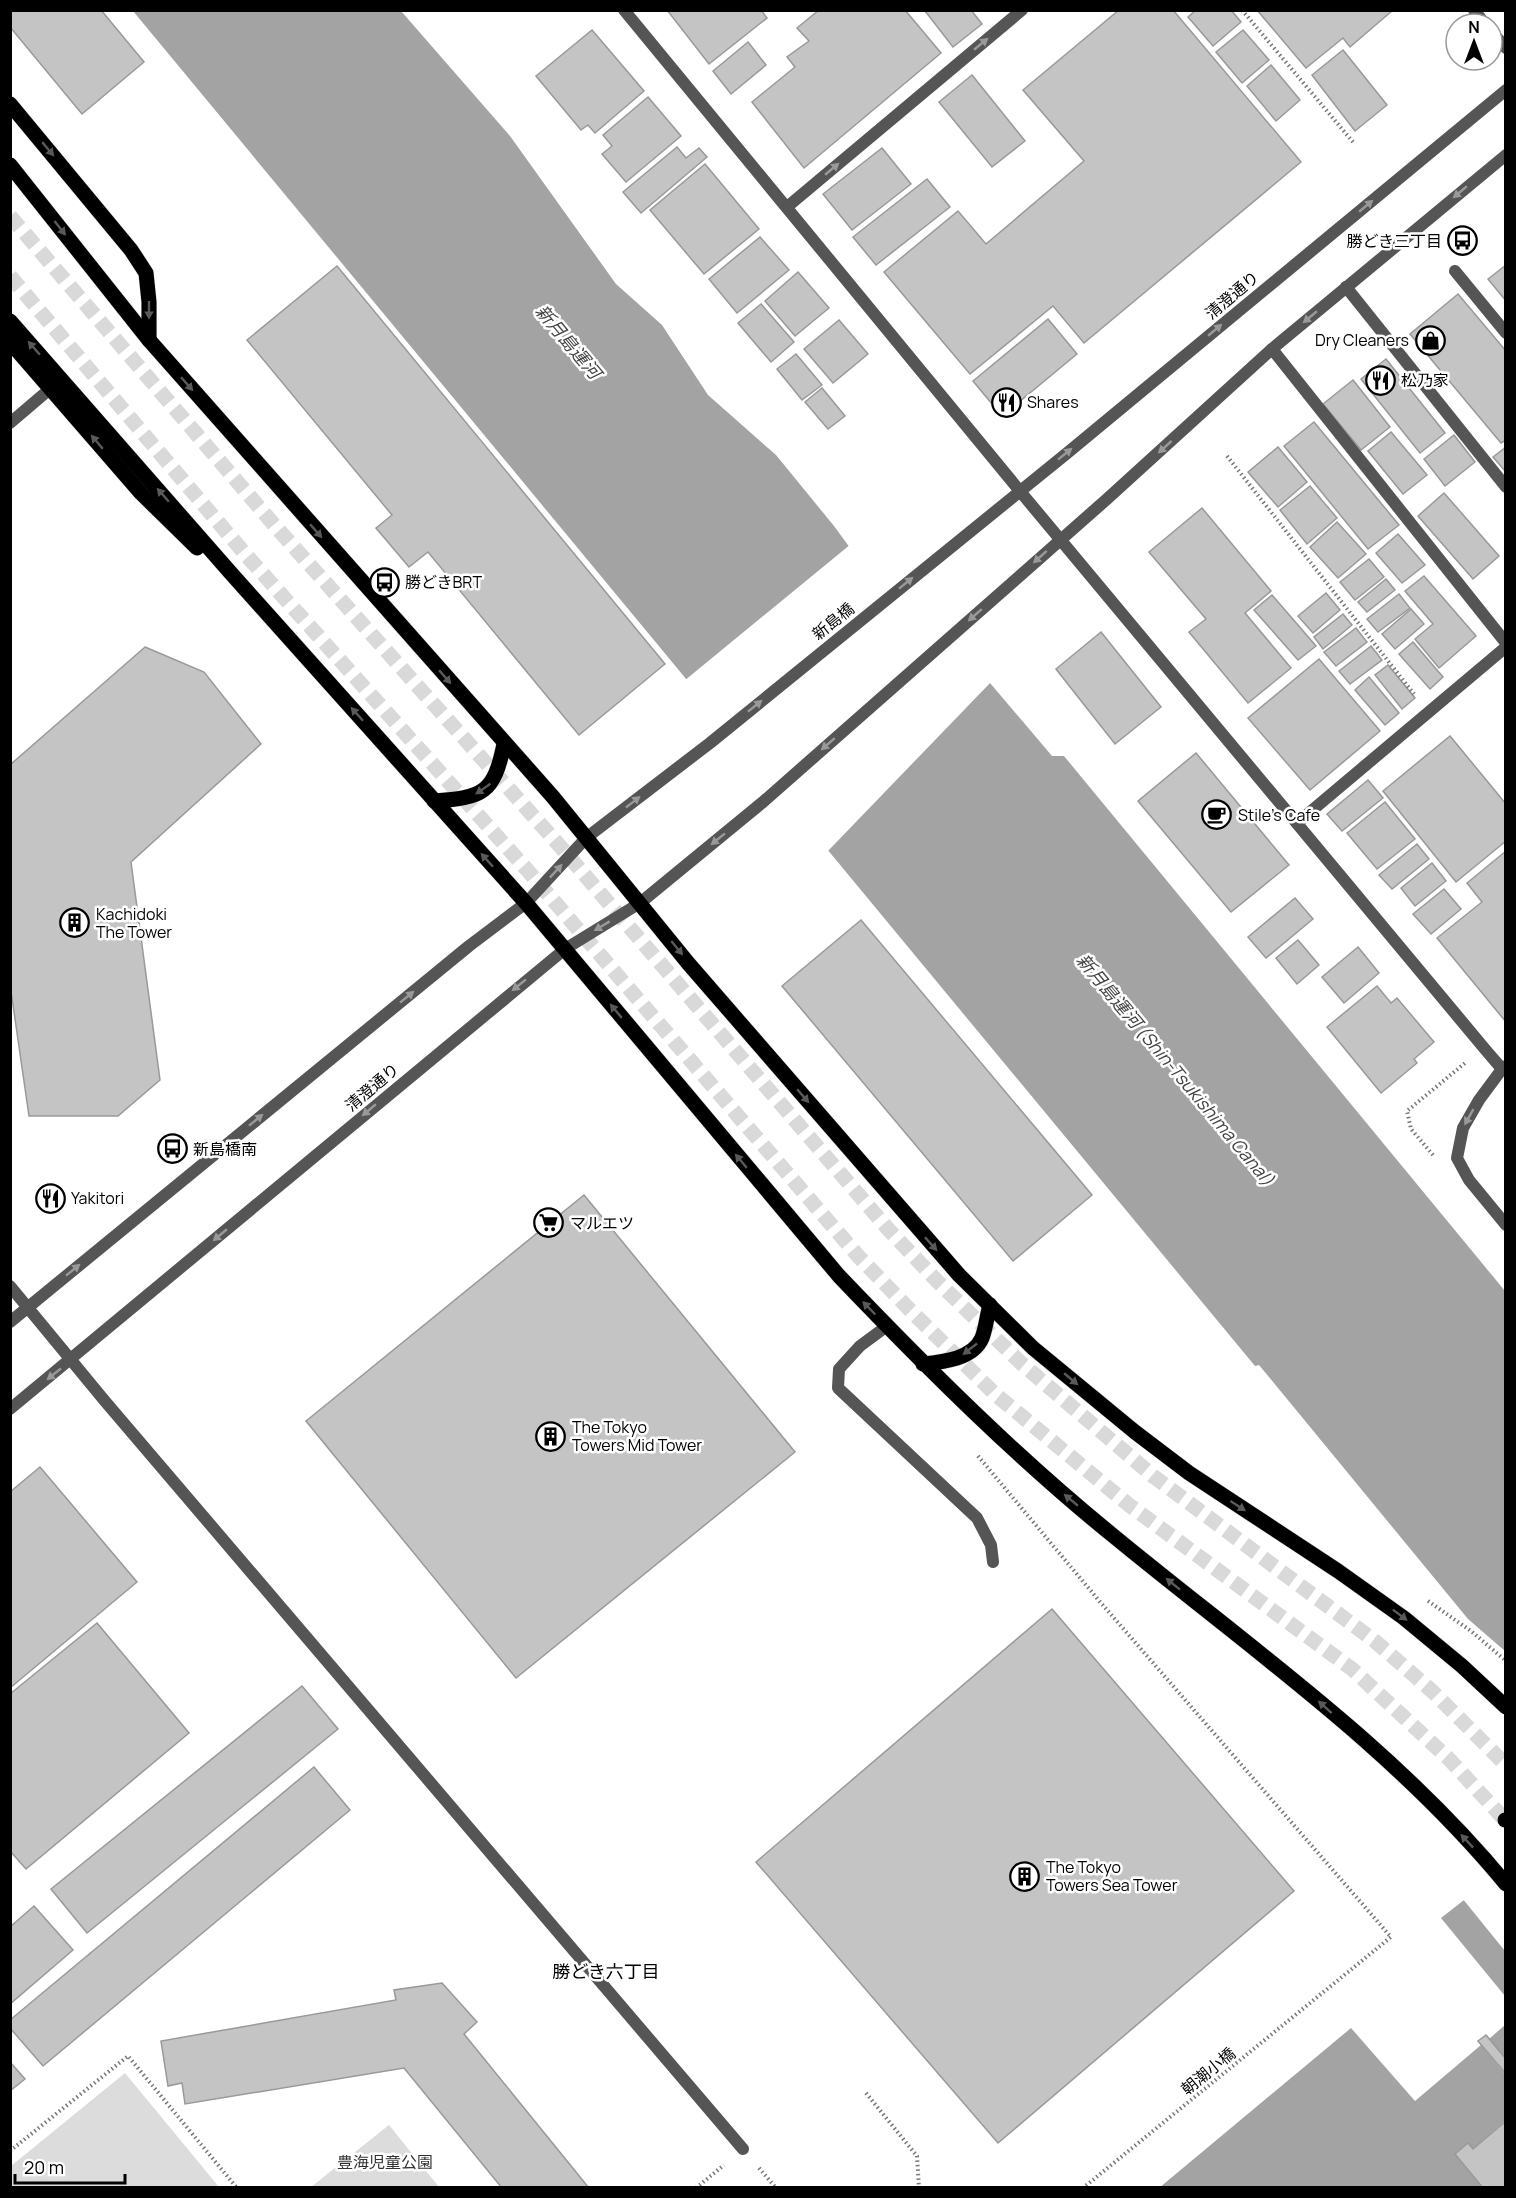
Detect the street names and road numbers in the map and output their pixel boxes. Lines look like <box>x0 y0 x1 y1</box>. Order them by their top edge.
street label: 清澄通り <box>1200 266 1264 324</box>
street label: 新島橋 <box>807 597 859 645</box>
street label: 清澄通り <box>340 1058 404 1116</box>
street label: 朝潮小橋 <box>1176 2042 1240 2100</box>

